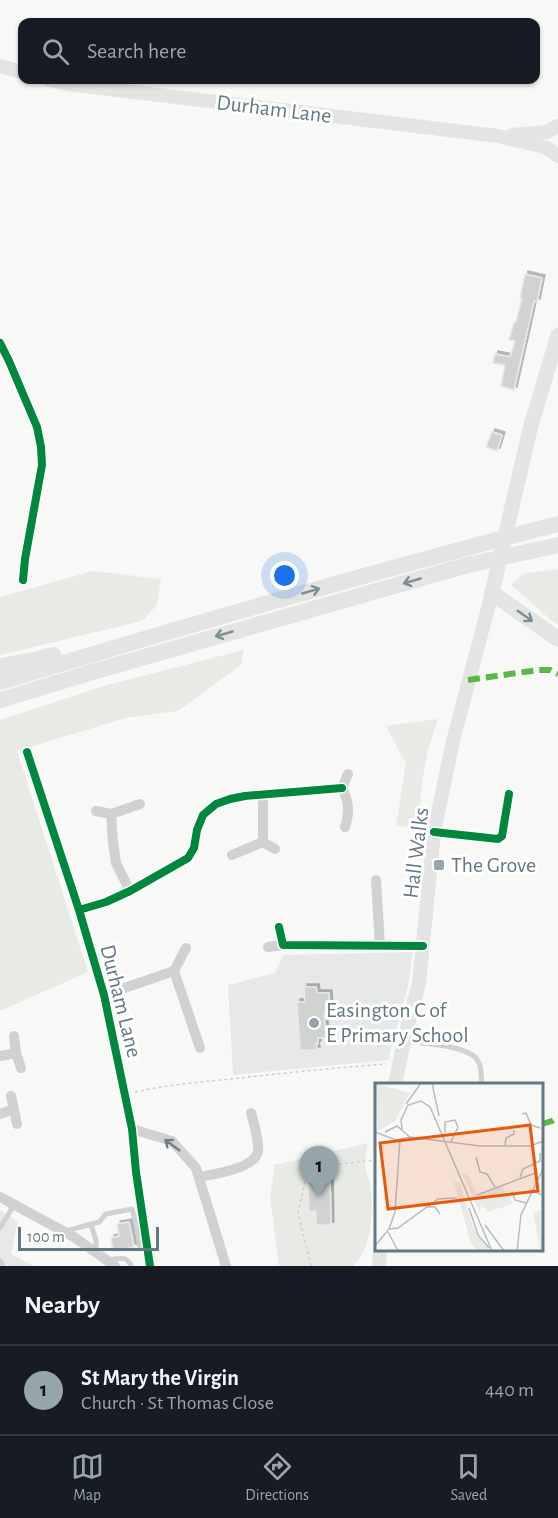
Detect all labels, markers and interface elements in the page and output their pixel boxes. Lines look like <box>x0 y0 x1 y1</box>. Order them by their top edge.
search box <box>18 18 540 84</box>
icon: search <box>39 35 72 68</box>
text: Search here <box>87 40 186 62</box>
street label: Durham Lane <box>215 91 333 127</box>
your location <box>270 561 299 590</box>
one-way arrow <box>403 576 422 587</box>
one-way arrow <box>301 585 320 596</box>
one-way arrow <box>516 610 532 622</box>
one-way arrow <box>215 629 234 640</box>
street label: Hall Walks <box>400 806 432 900</box>
place label: The Grove <box>451 854 536 876</box>
marker: The Grove <box>432 858 446 872</box>
street label: Durham Lane <box>96 942 146 1060</box>
place label: Easington C of E Primary School <box>326 999 469 1046</box>
marker: Easington C of E Primary School <box>307 1016 321 1030</box>
inset map <box>375 1083 543 1251</box>
one-way arrow <box>164 1139 180 1152</box>
pin: 1 <box>300 1146 338 1196</box>
scale bar <box>18 1224 159 1252</box>
text: 100 m <box>27 1229 65 1245</box>
text: Nearby <box>24 1292 100 1318</box>
text: St Mary the Virgin <box>81 1367 239 1389</box>
text: 1 <box>40 1380 47 1400</box>
text: 440 m <box>485 1380 534 1400</box>
text: Church · St Thomas Close <box>81 1393 274 1413</box>
tab: Map <box>71 1450 104 1505</box>
tab: Directions <box>245 1450 309 1505</box>
tab: Saved <box>451 1450 487 1505</box>

